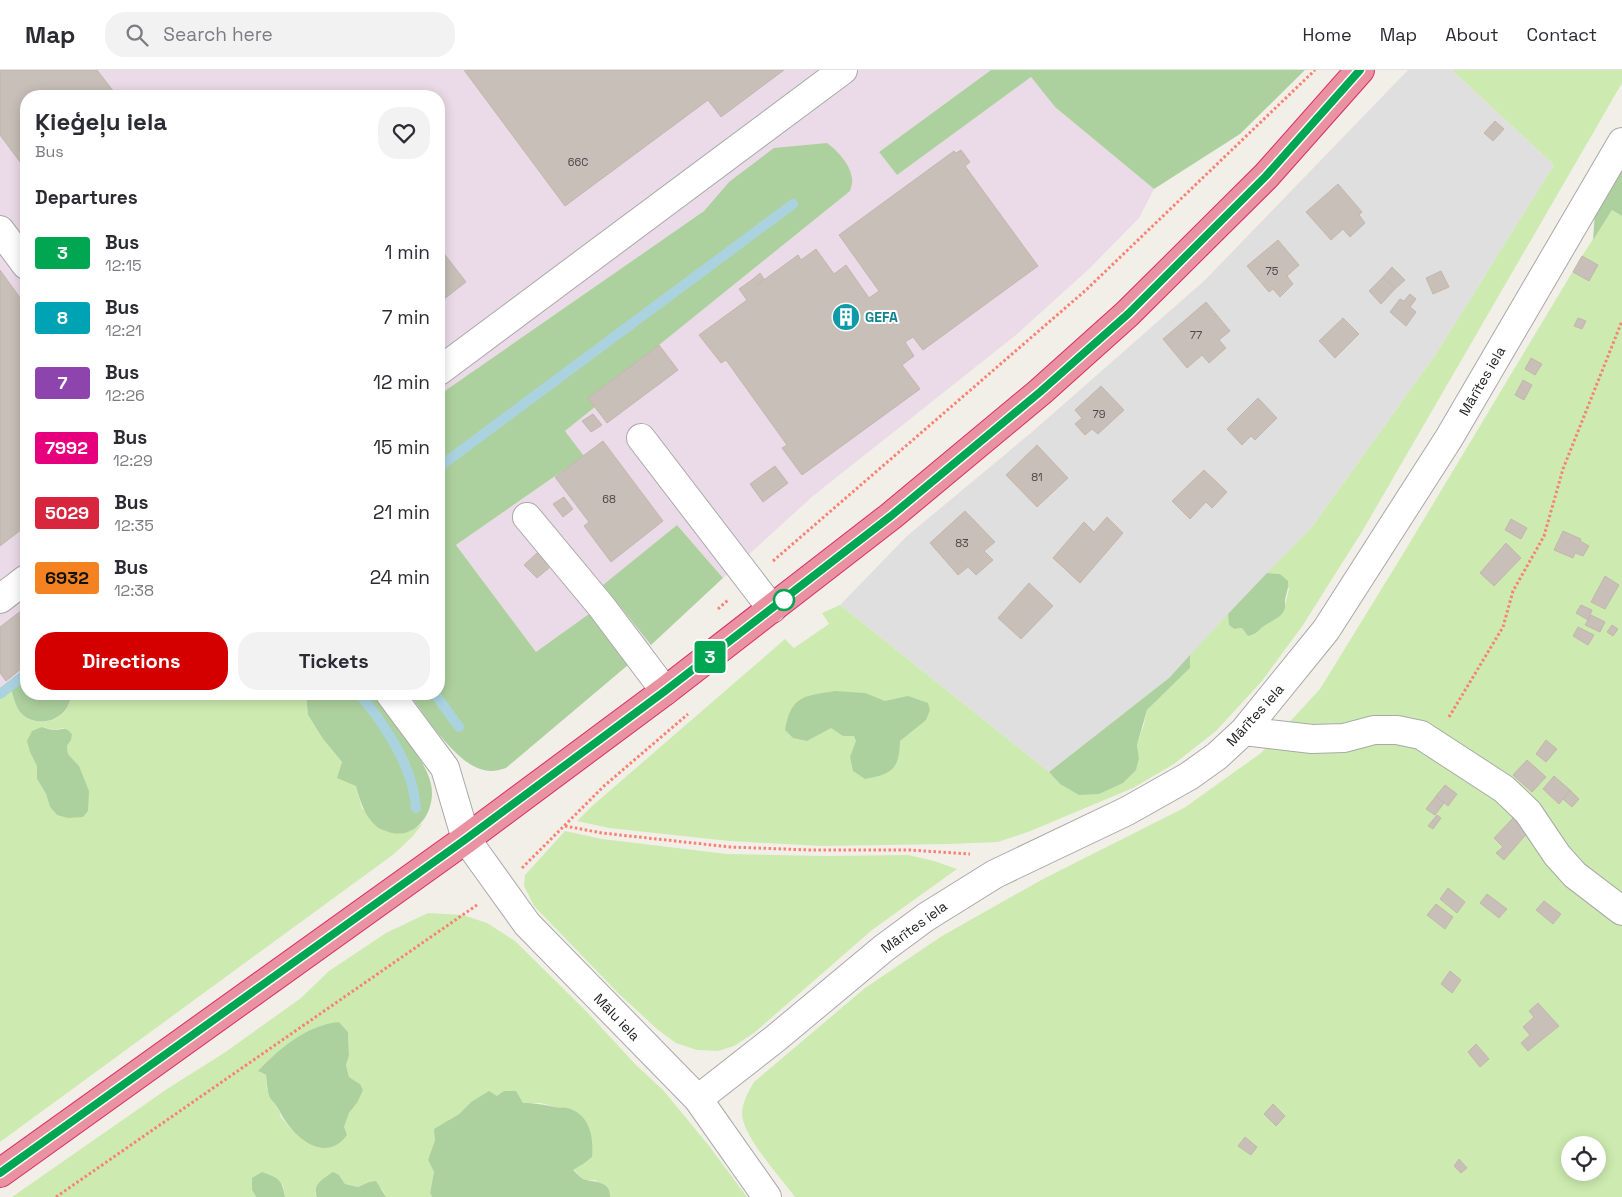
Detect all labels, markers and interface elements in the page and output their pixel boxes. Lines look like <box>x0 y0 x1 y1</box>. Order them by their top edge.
search box <box>105 12 455 57</box>
text: Map <box>25 19 75 50</box>
icon: search <box>123 21 151 49</box>
text: Search here <box>163 22 273 47</box>
text: Home <box>1303 23 1352 46</box>
text: Map <box>1380 23 1417 46</box>
text: About <box>1445 23 1499 46</box>
text: Contact <box>1527 23 1597 46</box>
text: Ķieģeļu iela <box>35 106 167 137</box>
button: heart <box>378 107 430 159</box>
text: Bus <box>35 141 64 162</box>
house number: 66C <box>568 155 588 169</box>
text: Departures <box>35 185 138 210</box>
text: Bus <box>105 230 139 255</box>
text: 1 min <box>385 240 430 265</box>
text: 3 <box>57 241 68 264</box>
text: 12:15 <box>105 255 142 276</box>
house number: 75 <box>1266 264 1279 278</box>
text: Bus <box>105 295 139 320</box>
building icon: GEFA <box>831 302 861 332</box>
text: 7 min <box>382 305 430 330</box>
text: 8 <box>57 306 68 329</box>
place label: GEFA <box>865 308 898 326</box>
text: 12:21 <box>105 320 142 341</box>
house number: 77 <box>1190 328 1202 342</box>
street label: Mārītes iela <box>1455 343 1509 419</box>
text: Bus <box>105 360 139 385</box>
text: 12 min <box>373 370 430 395</box>
text: 7 <box>58 371 67 394</box>
text: 12:26 <box>105 385 145 406</box>
house number: 79 <box>1093 407 1106 421</box>
text: Bus <box>113 425 147 450</box>
text: 15 min <box>373 435 430 460</box>
text: 7992 <box>45 436 88 459</box>
text: 12:29 <box>113 450 153 471</box>
house number: 81 <box>1031 470 1043 484</box>
text: Bus <box>114 490 149 515</box>
house number: 68 <box>602 492 616 506</box>
text: 21 min <box>373 500 430 525</box>
text: 5029 <box>45 501 89 524</box>
text: 12:35 <box>114 515 154 536</box>
house number: 83 <box>955 536 969 550</box>
text: Bus <box>114 555 148 580</box>
text: 24 min <box>370 565 430 590</box>
text: 6932 <box>45 566 89 589</box>
text: 12:38 <box>114 580 154 601</box>
unlabelled marker <box>773 589 795 611</box>
button: Directions <box>35 632 228 690</box>
button: Tickets <box>238 632 430 690</box>
line badge: 3 <box>694 641 726 673</box>
text: 3 <box>705 645 715 668</box>
street label: Mārītes iela <box>1222 680 1288 750</box>
street label: Mārītes iela <box>877 897 951 957</box>
street label: Mālu iela <box>590 990 644 1044</box>
map controls <box>1561 1136 1606 1181</box>
button: locate <box>1561 1136 1606 1181</box>

